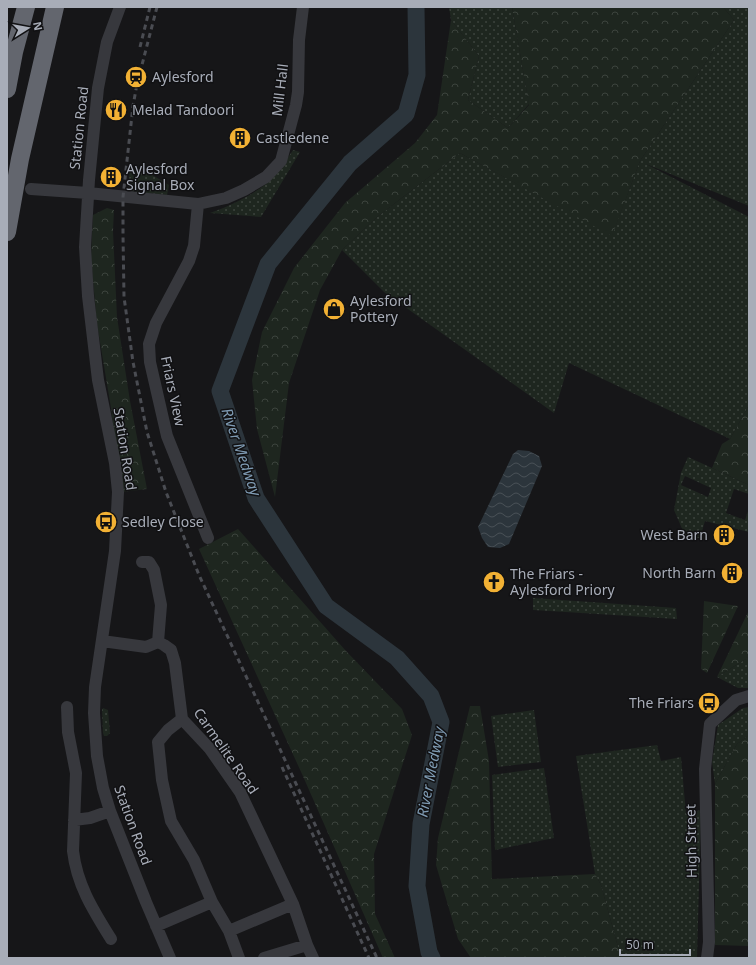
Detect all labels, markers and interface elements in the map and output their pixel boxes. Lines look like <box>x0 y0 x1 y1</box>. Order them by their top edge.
north arrow <box>8 8 48 48</box>
text: N <box>30 20 47 32</box>
street label: Mill Hall <box>267 63 292 117</box>
station icon: Aylesford <box>123 64 149 90</box>
place label: Aylesford <box>152 67 214 86</box>
street label: Station Road <box>65 85 92 171</box>
restaurant icon: Melad Tandoori <box>103 97 129 123</box>
place label: Melad Tandoori <box>132 100 234 119</box>
building icon: Castledene <box>227 125 253 151</box>
place label: Castledene <box>256 128 329 147</box>
place label: Aylesford Signal Box <box>126 159 195 194</box>
building icon: Aylesford Signal Box <box>98 164 124 190</box>
place label: Aylesford Pottery <box>350 291 412 326</box>
shop icon: Aylesford Pottery <box>321 296 347 322</box>
street label: Friars View <box>157 354 190 428</box>
water label: River Medway <box>218 405 267 499</box>
street label: Station Road <box>110 406 141 492</box>
bus stop icon: Sedley Close <box>93 509 119 535</box>
place label: Sedley Close <box>122 512 204 531</box>
building icon: West Barn <box>711 522 737 548</box>
place label: West Barn <box>641 525 708 544</box>
building icon: North Barn <box>719 560 745 586</box>
place label: North Barn <box>642 563 716 582</box>
place label: The Friars - Aylesford Priory <box>510 564 615 599</box>
church icon: The Friars - Aylesford Priory <box>481 569 507 595</box>
bus stop icon: The Friars <box>696 690 722 716</box>
place label: The Friars <box>629 693 694 712</box>
street label: Carmelite Road <box>190 704 263 798</box>
water label: River Medway <box>411 724 449 819</box>
street label: Station Road <box>110 782 157 867</box>
street label: High Street <box>680 804 701 878</box>
scale bar <box>620 931 690 957</box>
text: 50 m <box>626 936 654 953</box>

